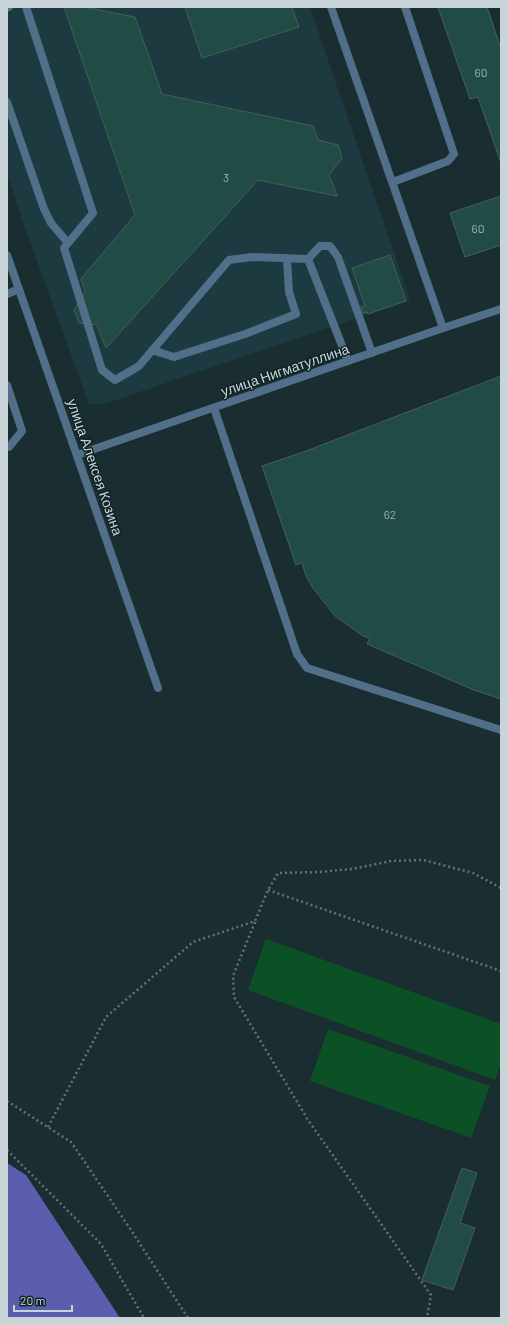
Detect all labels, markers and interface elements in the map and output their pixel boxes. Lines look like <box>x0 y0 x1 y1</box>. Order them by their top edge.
house number: 60 <box>475 65 487 79</box>
house number: 3 <box>223 170 229 184</box>
house number: 60 <box>472 221 484 235</box>
street label: улица Нигматуллина <box>219 340 351 399</box>
street label: улица Алексея Козина <box>64 396 127 538</box>
house number: 62 <box>384 507 396 521</box>
scale bar <box>14 1287 72 1313</box>
text: 20 m <box>20 1293 46 1307</box>

